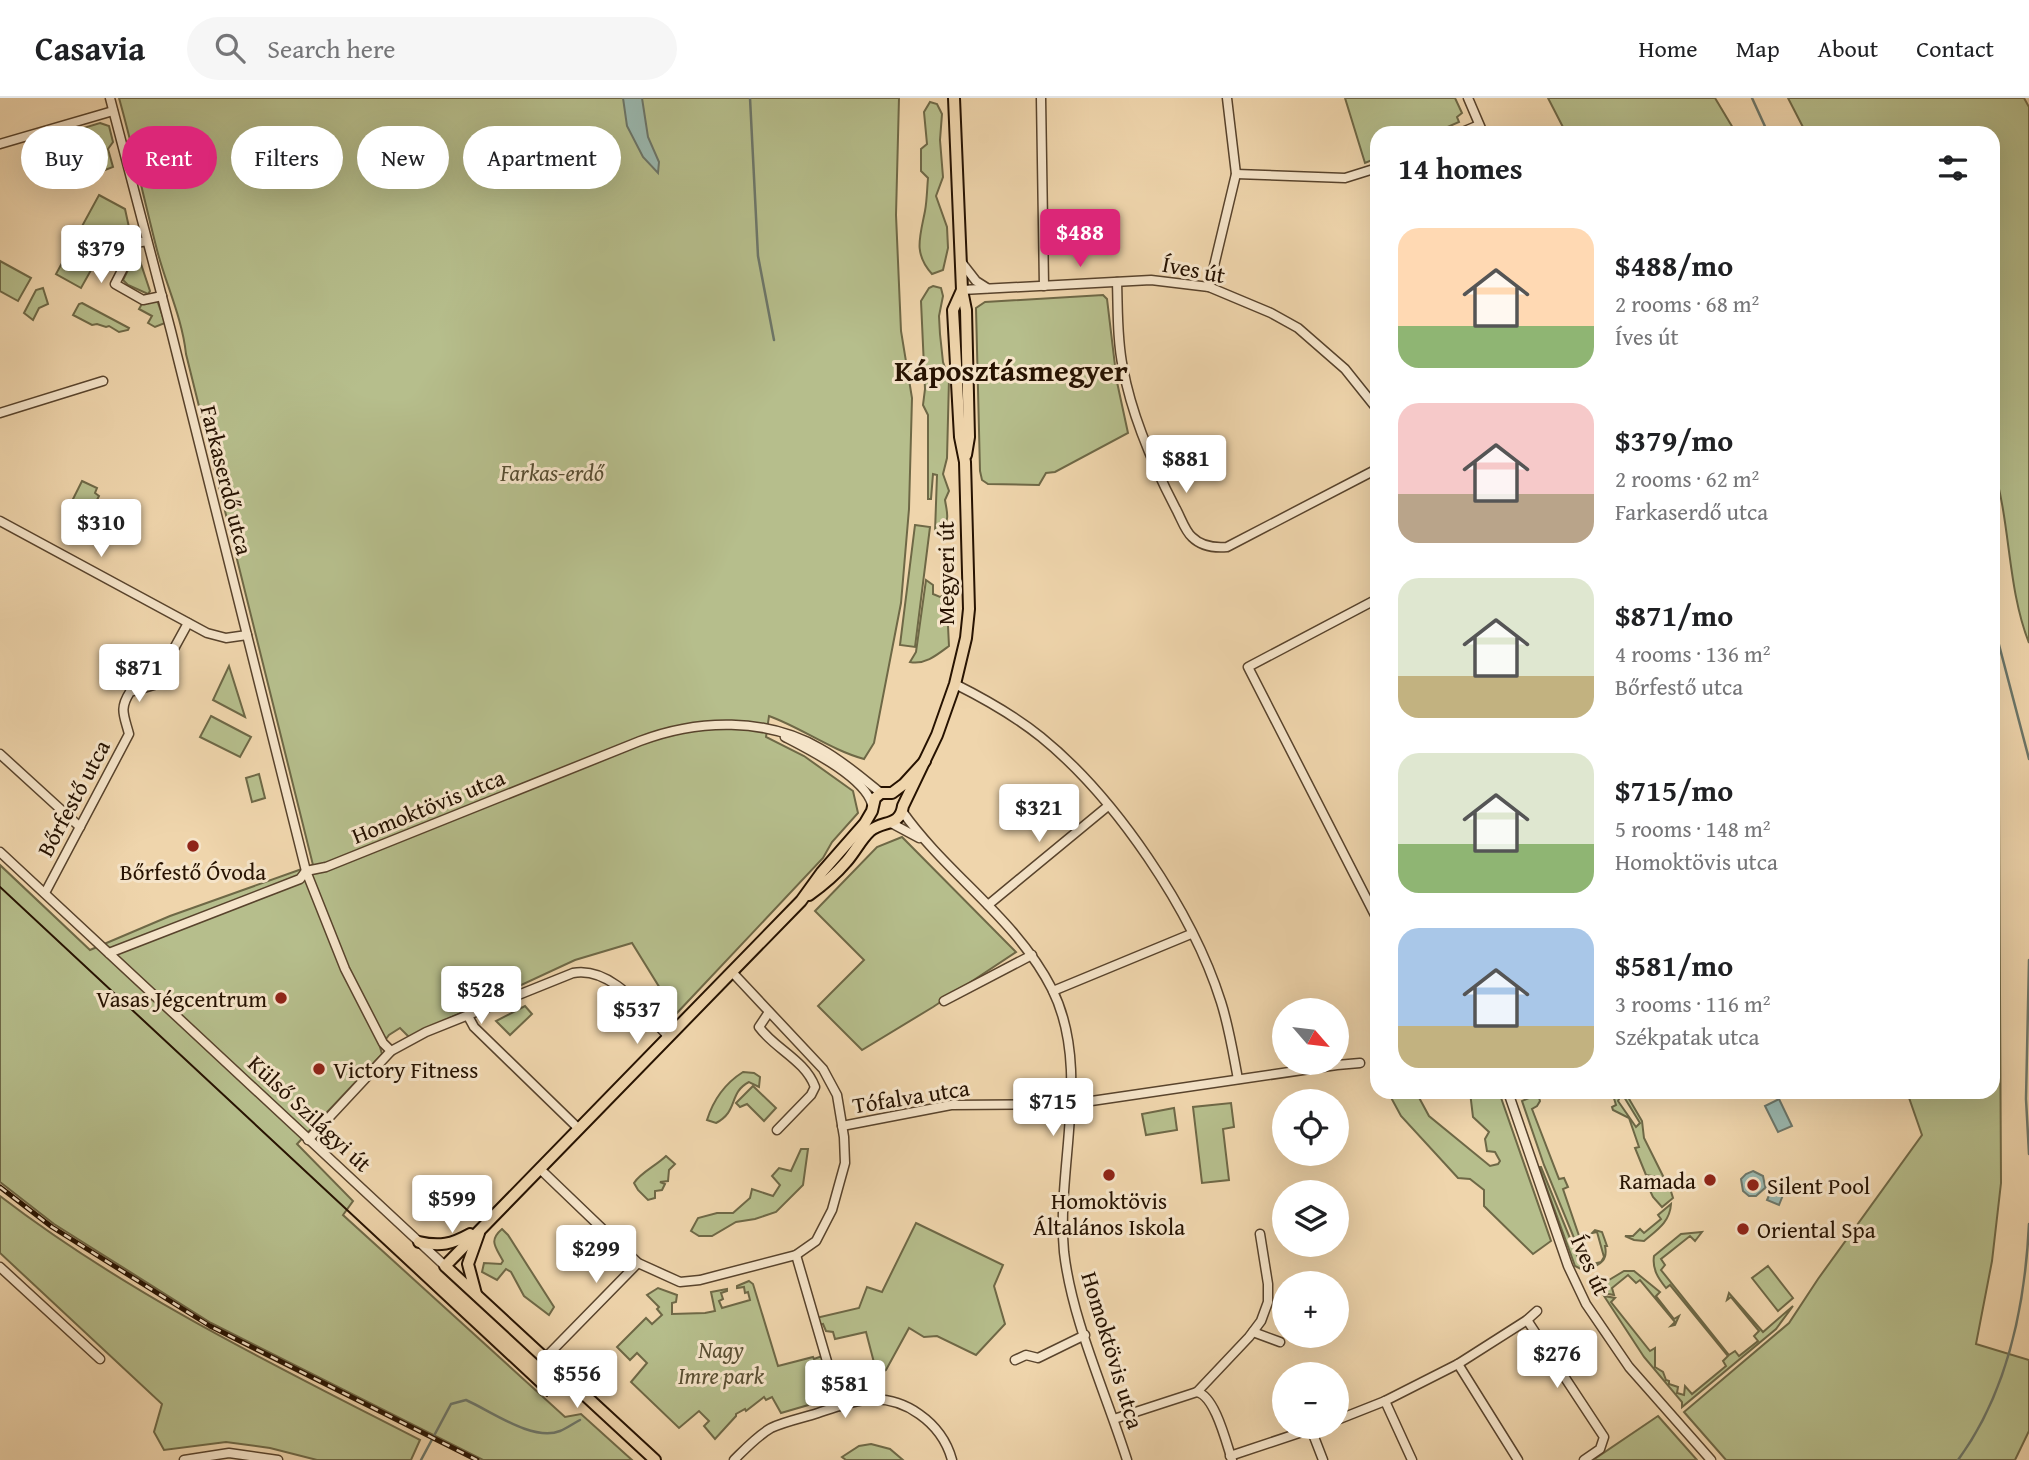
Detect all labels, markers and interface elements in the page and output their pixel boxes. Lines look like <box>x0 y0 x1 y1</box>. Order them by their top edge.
search box <box>187 17 677 80</box>
text: Casavia <box>35 24 145 72</box>
icon: search <box>211 29 249 67</box>
text: Search here <box>267 29 396 68</box>
text: Home <box>1639 31 1698 66</box>
text: Map <box>1736 31 1780 66</box>
text: About <box>1818 31 1878 66</box>
text: Contact <box>1916 31 1994 66</box>
chip: Buy <box>21 126 108 189</box>
chip: Rent <box>122 126 217 189</box>
chip: Filters <box>231 126 343 189</box>
chip: New <box>357 126 449 189</box>
chip: Apartment <box>463 126 621 189</box>
text: 14 homes <box>1398 146 1523 190</box>
icon: filters <box>1934 149 1972 187</box>
pin: $488 <box>1039 209 1121 269</box>
text: $488 <box>1056 215 1104 248</box>
pin: $379 <box>60 226 142 285</box>
text: $379 <box>77 231 125 264</box>
text: $488/mo <box>1615 243 1733 287</box>
street label: Íves út <box>1160 247 1228 291</box>
icon: home <box>1454 256 1538 340</box>
text: 2 rooms · 68 m² <box>1615 287 1759 320</box>
text: Íves út <box>1615 320 1679 353</box>
district label: Káposztásmegyer <box>894 348 1128 392</box>
street label: Farkaserdő utca <box>192 402 262 558</box>
text: $379/mo <box>1615 418 1733 462</box>
icon: home <box>1454 431 1538 515</box>
pin: $881 <box>1145 436 1227 495</box>
text: $881 <box>1162 441 1210 474</box>
park label: Farkas-erdő <box>499 456 605 489</box>
text: 2 rooms · 62 m² <box>1615 462 1759 495</box>
text: Farkaserdő utca <box>1615 495 1768 528</box>
pin: $310 <box>60 500 142 559</box>
text: $310 <box>77 505 125 538</box>
street label: Megyeri út <box>929 521 962 625</box>
text: $871/mo <box>1615 593 1733 637</box>
icon: home <box>1454 606 1538 690</box>
text: 4 rooms · 136 m² <box>1615 637 1770 670</box>
pin: $871 <box>98 644 180 704</box>
text: $871 <box>115 650 163 683</box>
text: Bőrfestő utca <box>1615 670 1743 703</box>
street label: Bőrfestő utca <box>28 734 118 862</box>
street label: Homoktövis utca <box>346 760 510 852</box>
text: $715/mo <box>1615 768 1733 812</box>
icon: home <box>1454 781 1538 865</box>
pin: $321 <box>998 784 1080 844</box>
text: $321 <box>1015 790 1063 823</box>
text: 5 rooms · 148 m² <box>1615 812 1770 845</box>
marker: Bőrfestő Óvoda <box>185 838 201 854</box>
text: Homoktövis utca <box>1615 845 1778 878</box>
place label: Bőrfestő Óvoda <box>120 855 266 888</box>
text: $581/mo <box>1615 943 1733 987</box>
icon: home <box>1454 956 1538 1040</box>
pin: $528 <box>440 967 522 1026</box>
text: $528 <box>457 972 505 1005</box>
place label: Vasas Jégcentrum <box>96 982 267 1015</box>
pin: $537 <box>596 986 678 1046</box>
text: 3 rooms · 116 m² <box>1615 987 1770 1020</box>
marker: Vasas Jégcentrum <box>273 990 289 1006</box>
text: $537 <box>613 992 661 1025</box>
north arrow <box>1272 998 1349 1074</box>
map controls <box>1272 998 1349 1439</box>
text: Székpatak utca <box>1615 1020 1759 1053</box>
street label: Külső Szilágyi út <box>241 1047 379 1179</box>
place label: Victory Fitness <box>333 1053 478 1086</box>
marker: Victory Fitness <box>311 1061 327 1077</box>
street label: Tófalva utca <box>850 1070 972 1122</box>
pin: $715 <box>1012 1079 1094 1138</box>
text: $715 <box>1029 1084 1077 1117</box>
button: locate <box>1272 1089 1349 1166</box>
place label: Ramada <box>1619 1164 1696 1197</box>
marker: Homoktövis Általános Iskola <box>1101 1167 1117 1183</box>
place label: Silent Pool <box>1767 1169 1870 1202</box>
marker: Ramada <box>1702 1172 1718 1188</box>
pin: $599 <box>411 1176 493 1235</box>
marker: Silent Pool <box>1745 1177 1761 1193</box>
button: layers <box>1272 1180 1349 1257</box>
text: $599 <box>428 1181 476 1214</box>
place label: Homoktövis Általános Iskola <box>1033 1184 1185 1243</box>
place label: Oriental Spa <box>1757 1213 1876 1246</box>
marker: Oriental Spa <box>1735 1221 1751 1237</box>
pin: $299 <box>555 1226 637 1285</box>
street label: Íves út <box>1563 1229 1619 1301</box>
text: $299 <box>572 1231 620 1264</box>
street label: Homoktövis utca <box>1073 1267 1153 1433</box>
button: + <box>1272 1271 1349 1348</box>
pin: $276 <box>1516 1330 1598 1390</box>
park label: Nagy Imre park <box>678 1333 765 1392</box>
text: $276 <box>1533 1336 1581 1369</box>
pin: $556 <box>536 1350 618 1410</box>
text: $556 <box>553 1356 601 1389</box>
pin: $581 <box>804 1360 886 1420</box>
button: − <box>1272 1362 1349 1439</box>
text: $581 <box>821 1366 869 1399</box>

